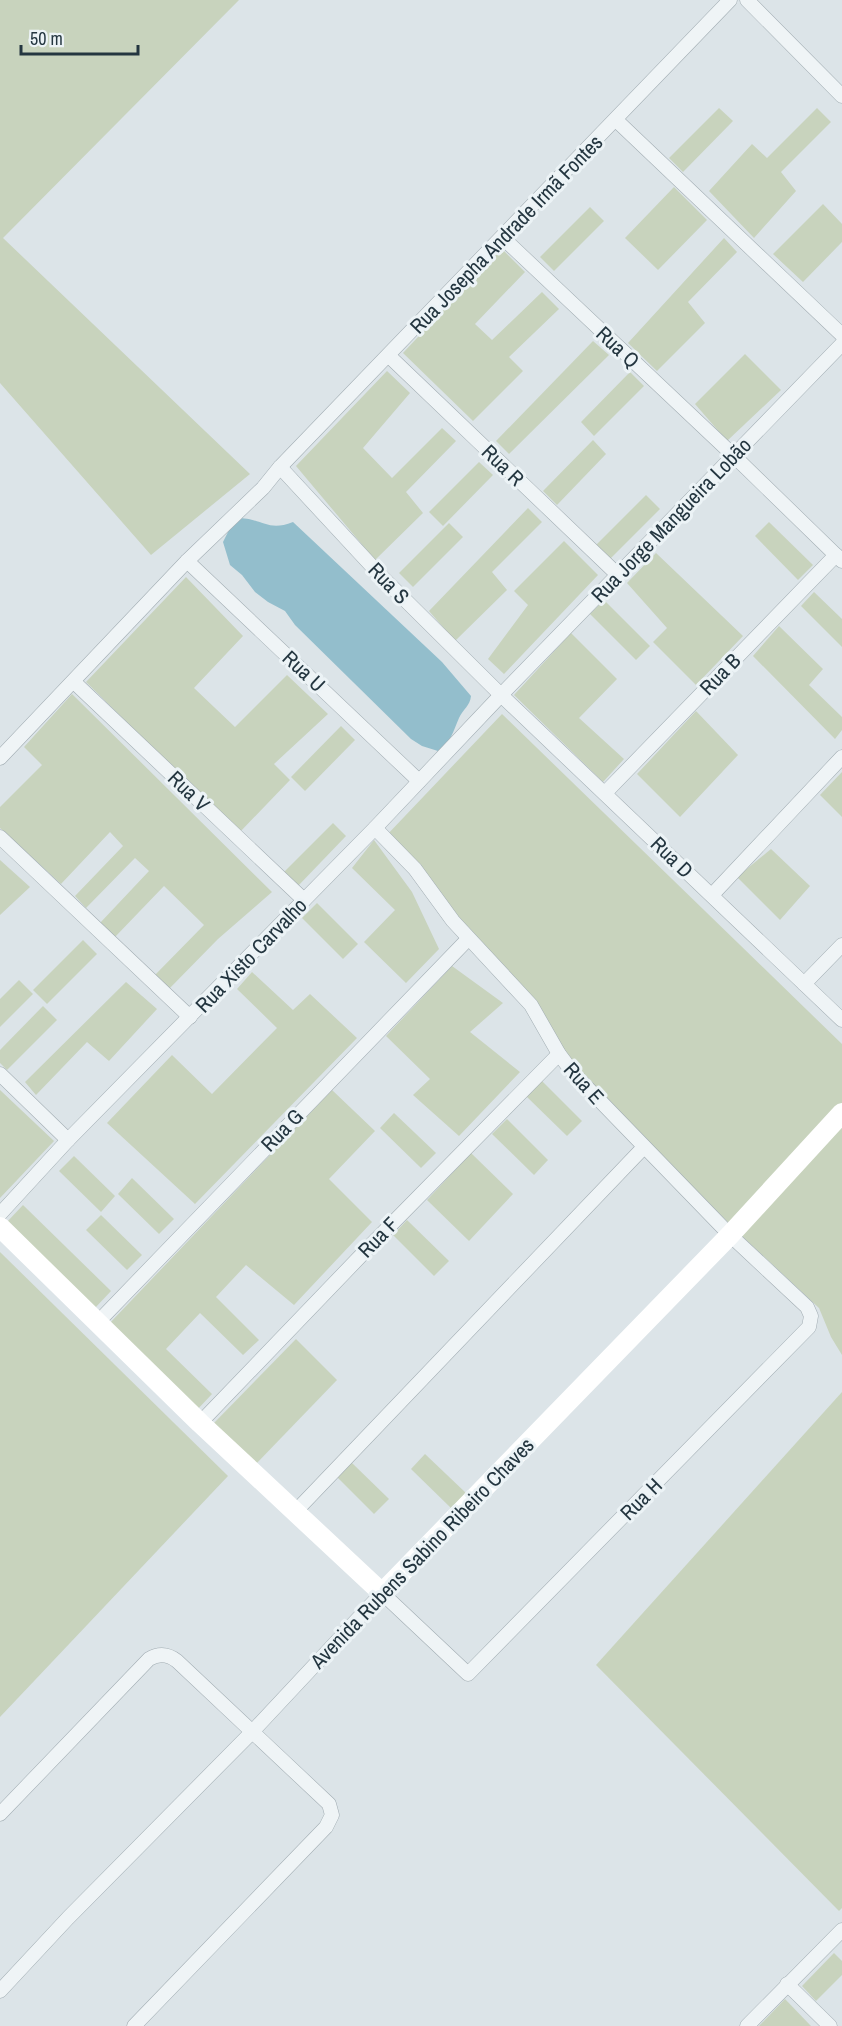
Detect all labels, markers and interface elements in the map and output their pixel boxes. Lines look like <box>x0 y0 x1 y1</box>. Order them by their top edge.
scale bar <box>21 18 138 56</box>
text: 50 m <box>30 26 63 51</box>
street label: Rua Josepha Andrade Irmã Fontes <box>403 128 609 340</box>
street label: Rua Q <box>590 319 646 375</box>
street label: Rua Jorge Mangueira Lobão <box>584 431 758 609</box>
street label: Rua R <box>475 438 531 492</box>
street label: Rua S <box>362 556 416 610</box>
street label: Rua U <box>276 644 332 698</box>
street label: Rua B <box>693 647 747 701</box>
street label: Rua V <box>162 764 217 818</box>
street label: Rua D <box>644 830 700 884</box>
street label: Rua Xisto Carvalho <box>189 891 313 1019</box>
street label: Rua E <box>557 1056 611 1110</box>
street label: Rua G <box>254 1102 310 1158</box>
street label: Rua F <box>351 1210 405 1264</box>
street label: Avenida Rubens Sabino Ribeiro Chaves <box>303 1431 540 1676</box>
street label: Rua H <box>613 1471 669 1527</box>

